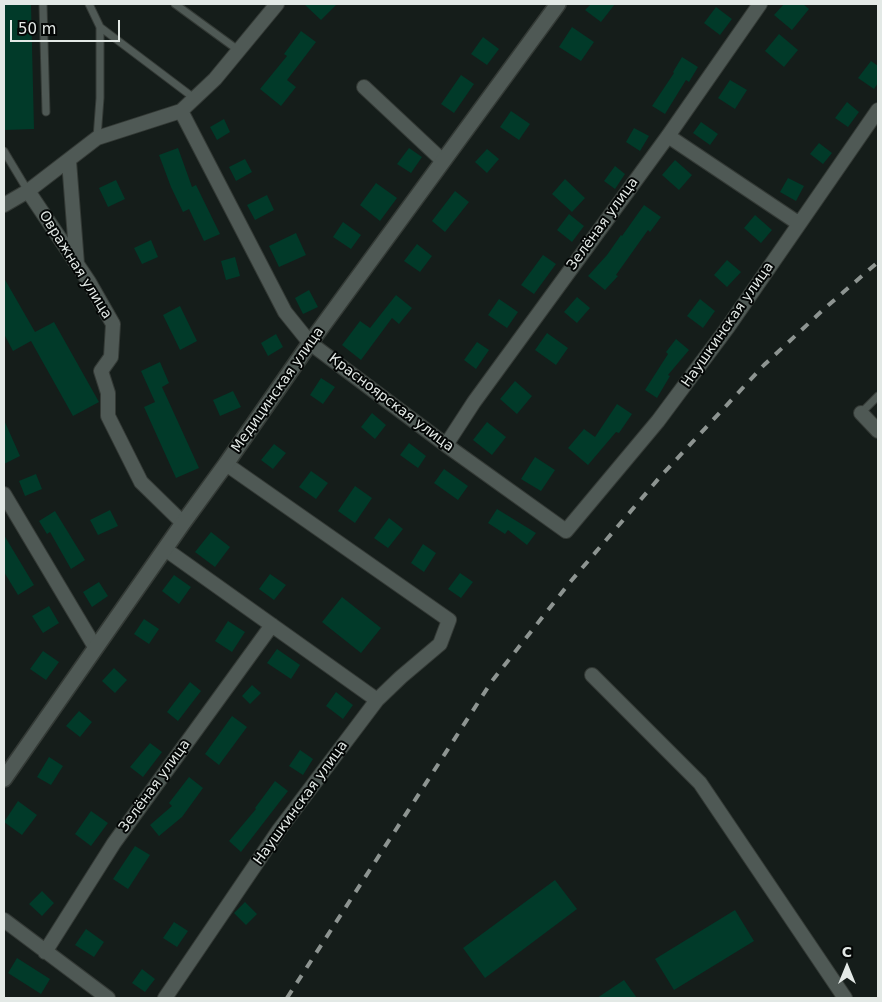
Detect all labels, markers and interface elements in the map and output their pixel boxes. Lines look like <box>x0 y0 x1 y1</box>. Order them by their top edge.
scale bar <box>12 10 122 42</box>
text: 50 m <box>18 20 56 38</box>
street label: Зелёная улица <box>564 174 642 274</box>
street label: Овражная улица <box>35 208 115 322</box>
street label: Наушкинская улица <box>678 259 778 391</box>
street label: Медицинская улица <box>228 324 328 456</box>
street label: Красноярская улица <box>325 351 457 455</box>
street label: Зелёная улица <box>116 736 194 836</box>
street label: Наушкинская улица <box>250 738 352 868</box>
north arrow <box>822 942 872 992</box>
text: С <box>842 944 852 960</box>

